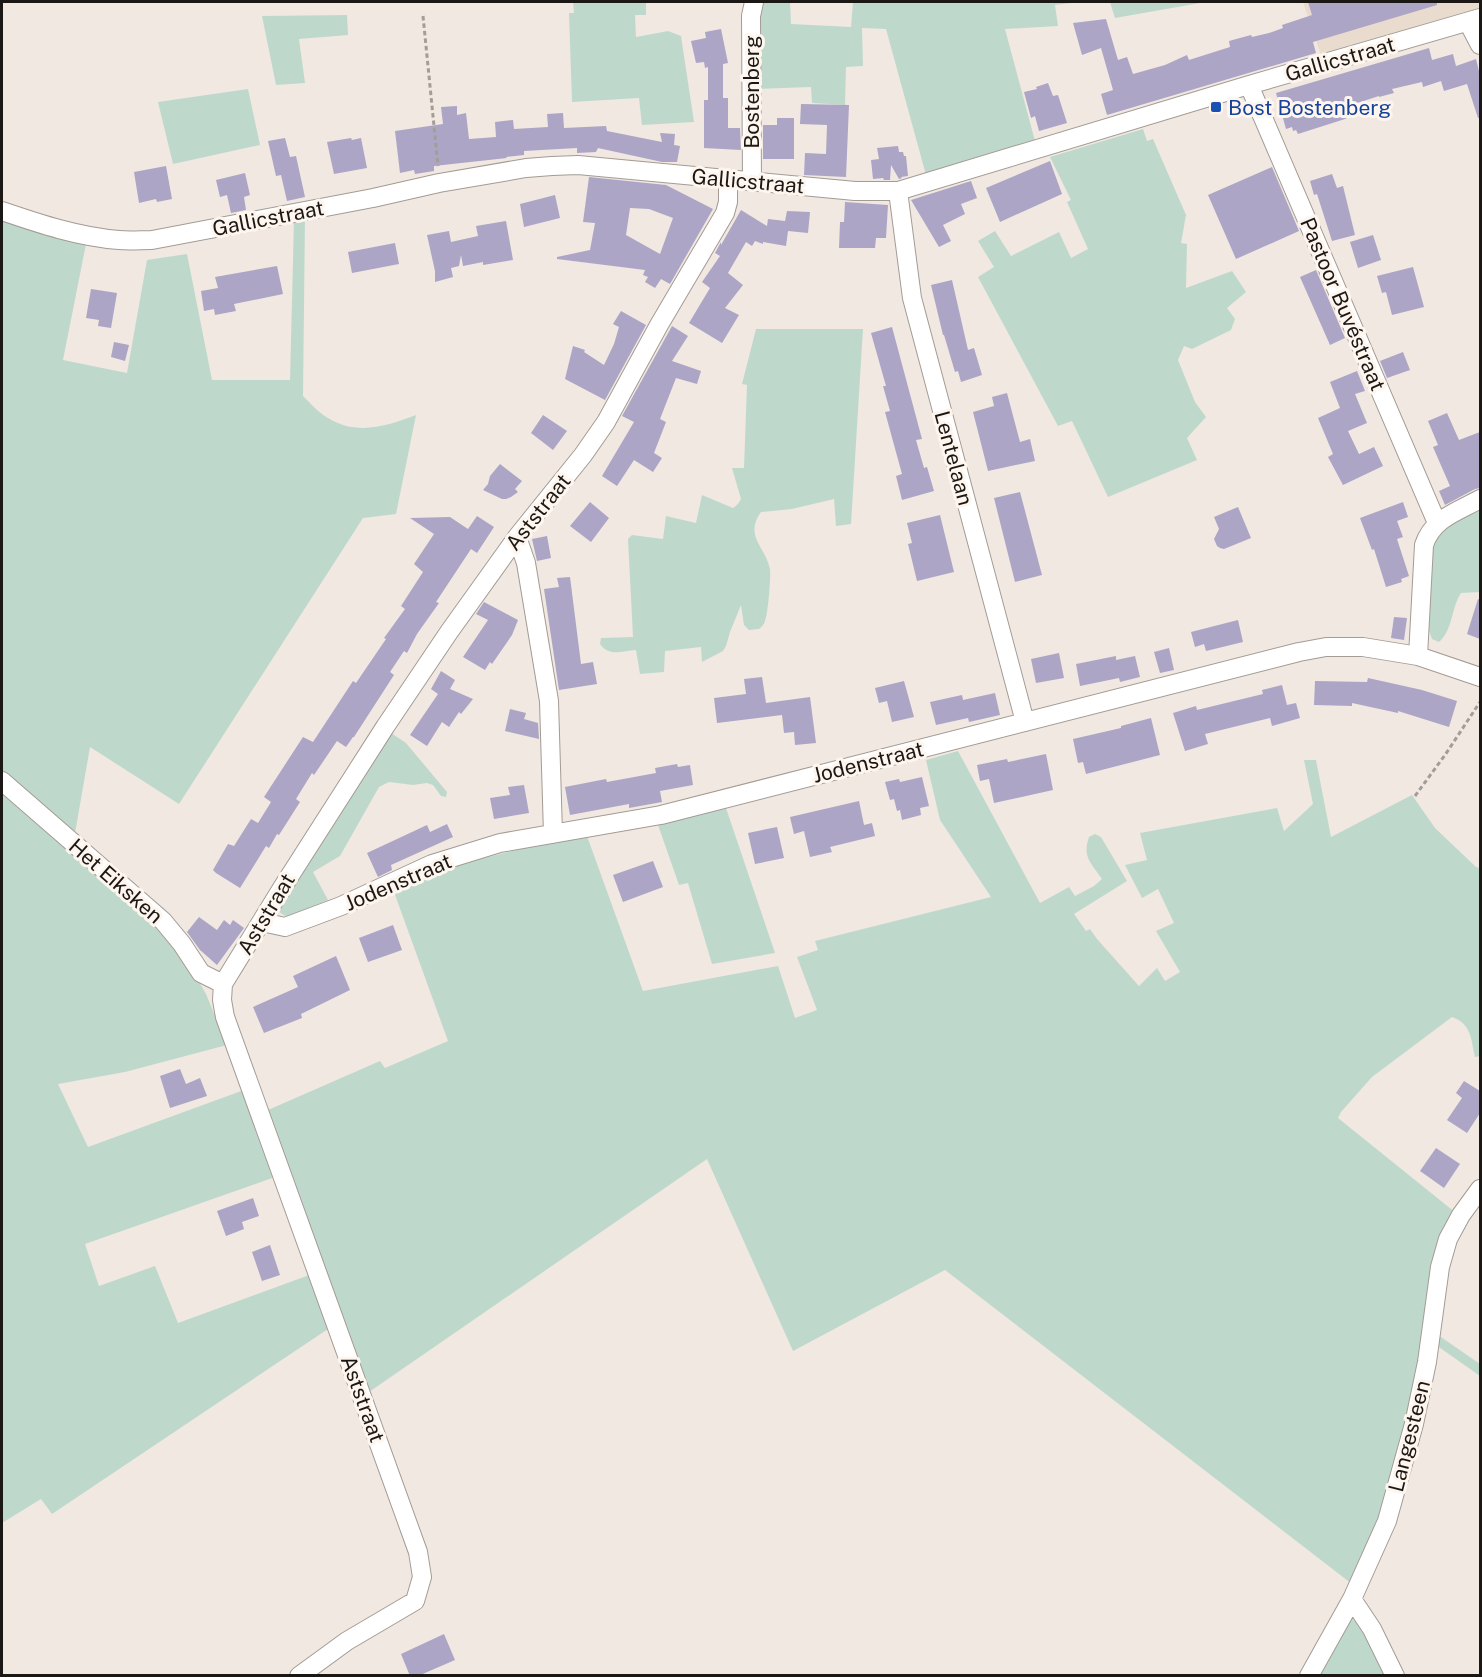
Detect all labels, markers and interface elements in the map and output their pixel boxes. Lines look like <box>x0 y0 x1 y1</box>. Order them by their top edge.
street label: Gallicstraat <box>1282 31 1398 87</box>
street label: Bostenberg <box>739 35 764 149</box>
place label: Bost Bostenberg <box>1228 95 1391 120</box>
marker: Bost Bostenberg <box>1209 100 1223 114</box>
street label: Gallicstraat <box>691 164 805 198</box>
street label: Gallicstraat <box>210 195 326 241</box>
street label: Pastoor Buvéstraat <box>1295 214 1391 394</box>
street label: Lentelaan <box>929 408 979 508</box>
street label: Aststraat <box>500 469 576 555</box>
street label: Jodenstraat <box>810 736 926 788</box>
street label: Het Eiksken <box>64 833 168 929</box>
street label: Jodenstraat <box>341 848 455 916</box>
street label: Aststraat <box>232 869 300 959</box>
street label: Aststraat <box>336 1352 390 1446</box>
street label: Langesteen <box>1383 1378 1435 1494</box>

